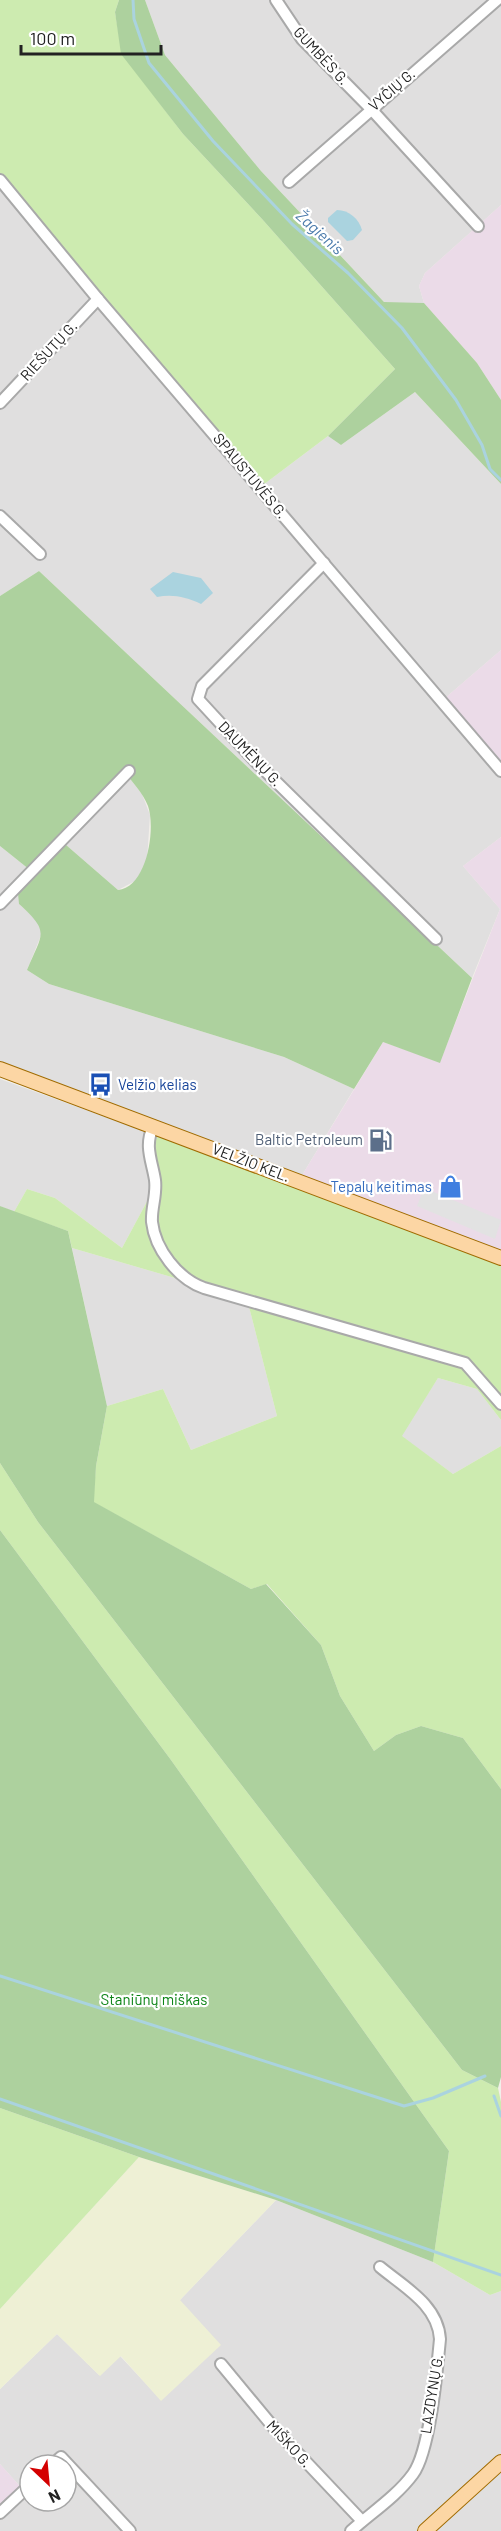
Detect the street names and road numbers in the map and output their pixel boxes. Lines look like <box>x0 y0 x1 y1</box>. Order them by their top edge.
street label: GUMBĖS G. <box>290 22 353 88</box>
street label: VYČIŲ G. <box>364 64 418 114</box>
street label: RIEŠUTŲ G. <box>16 317 80 384</box>
street label: SPAUSTUVĖS G. <box>210 429 292 522</box>
street label: DAUMĖNŲ G. <box>215 717 286 790</box>
street label: VELŽIO KEL. <box>210 1139 293 1185</box>
street label: LAZDYNŲ G. <box>416 2353 446 2435</box>
street label: MIŠKO G. <box>263 2416 316 2471</box>

